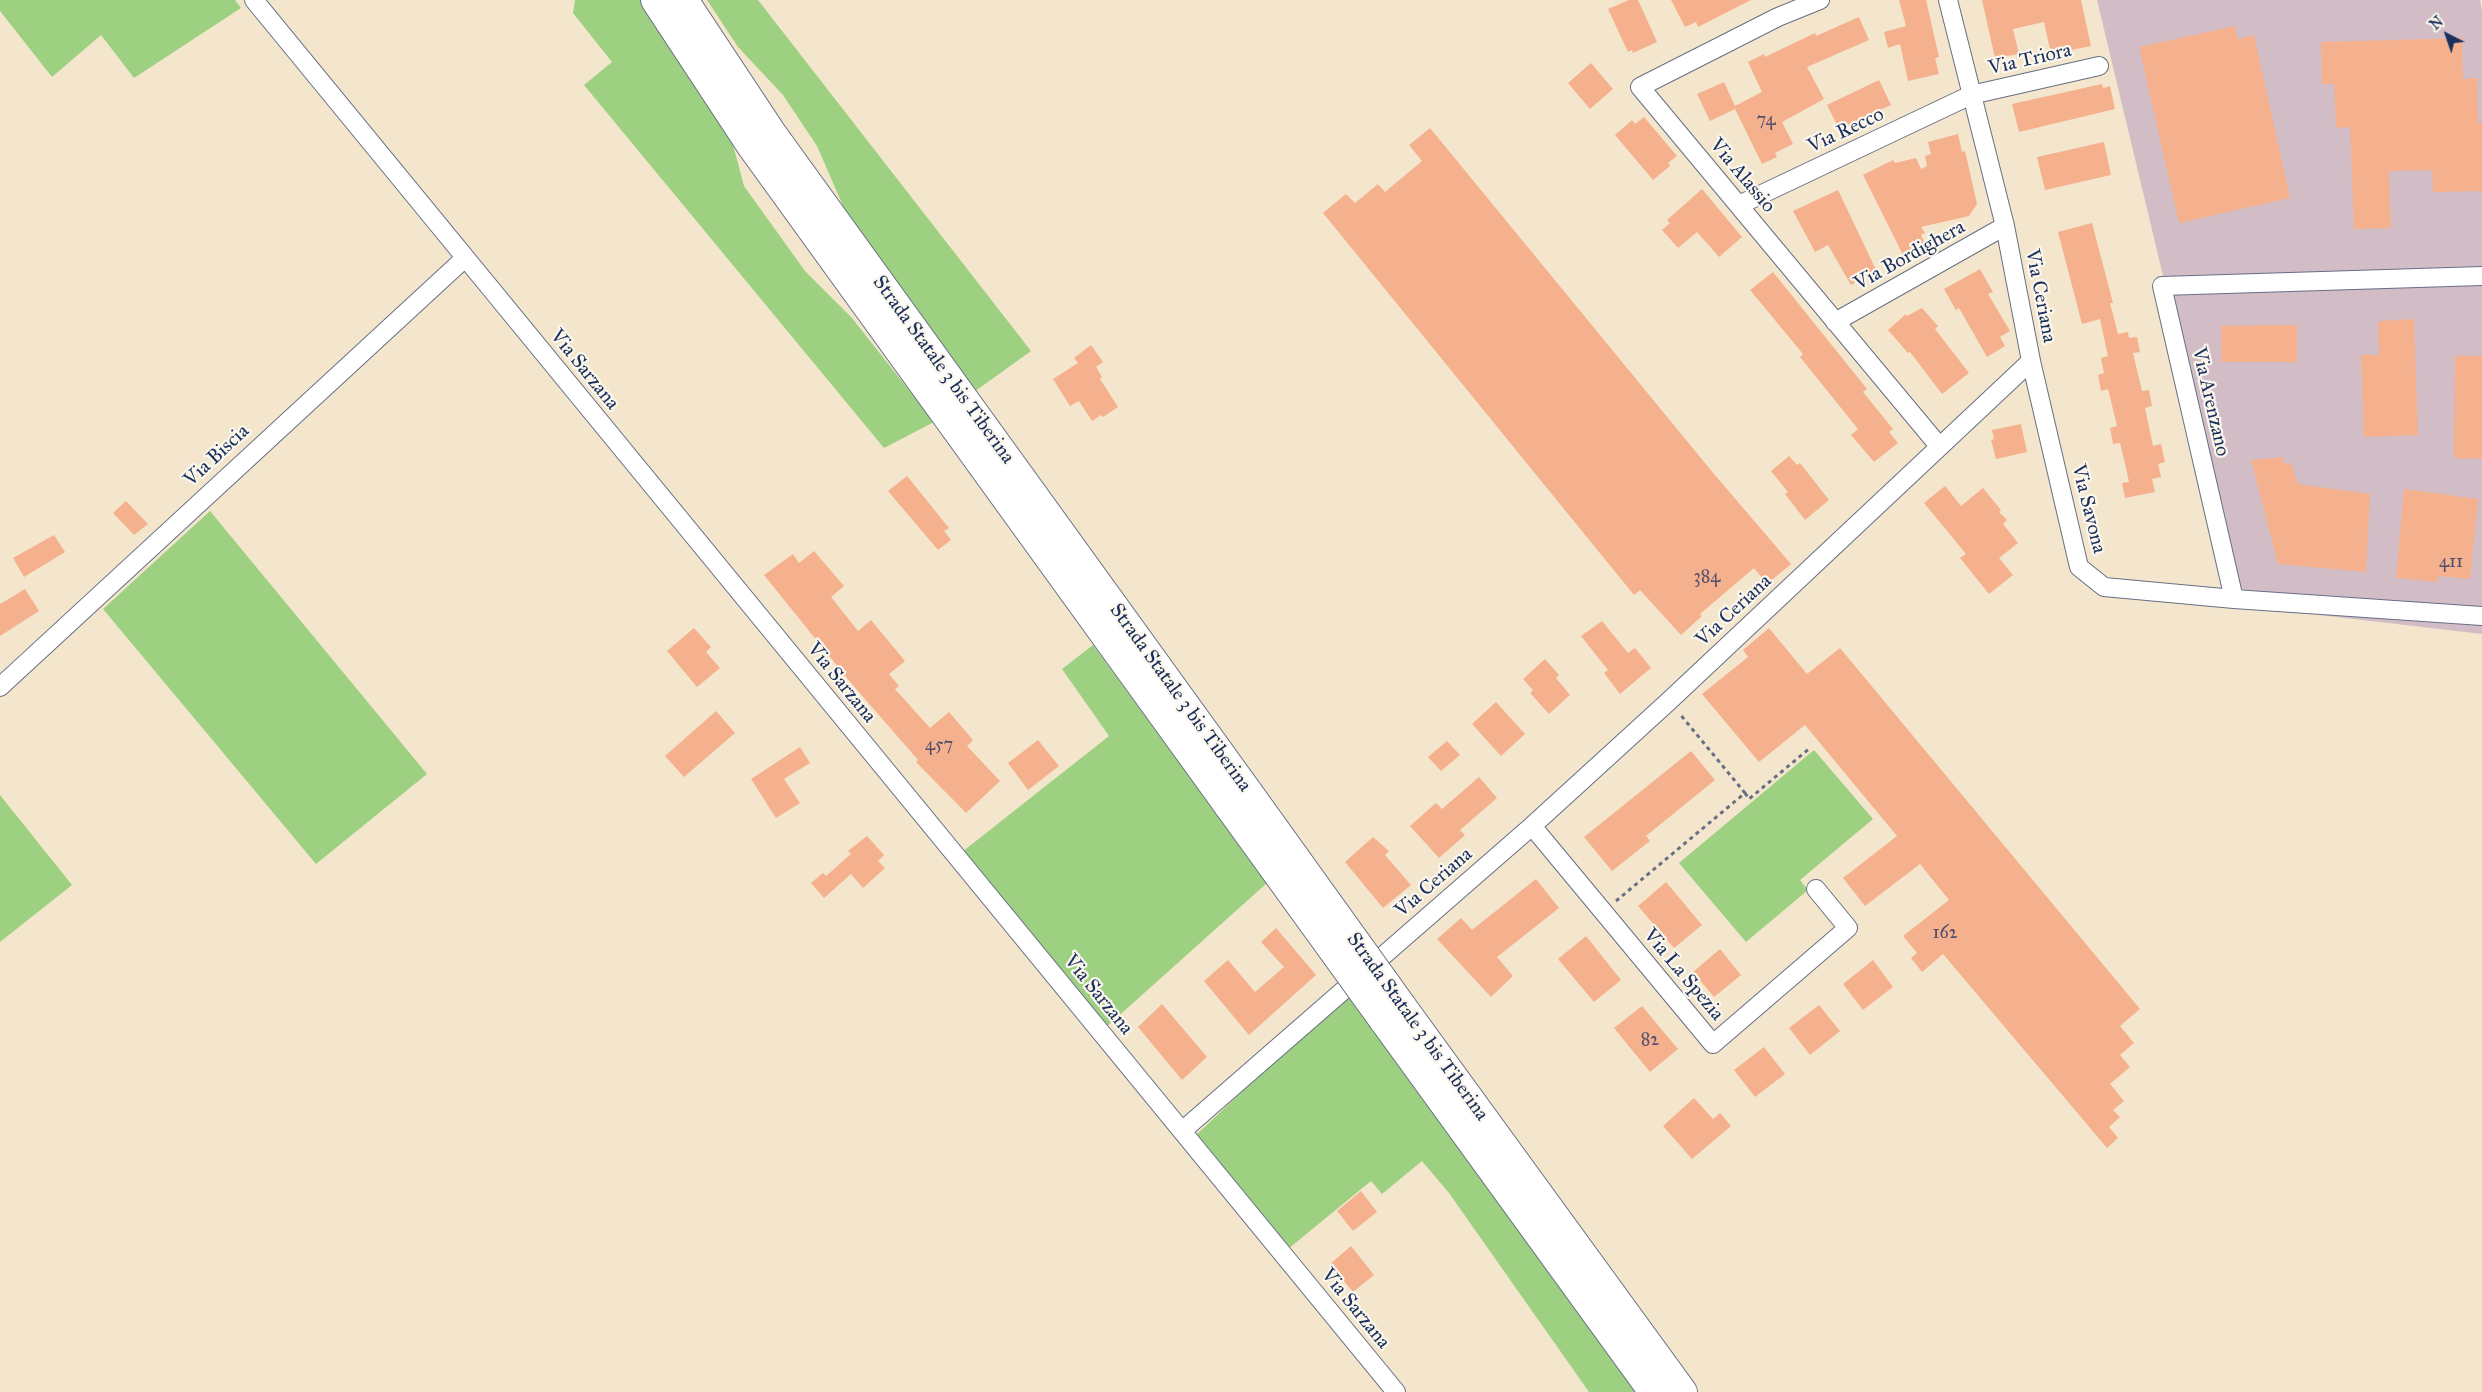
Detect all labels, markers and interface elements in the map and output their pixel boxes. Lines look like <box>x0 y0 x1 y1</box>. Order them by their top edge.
north arrow <box>2422 10 2472 60</box>
text: N <box>2427 13 2447 34</box>
street label: Via Triora <box>1986 39 2074 81</box>
street label: Via Recco <box>1804 103 1888 159</box>
house number: 74 <box>1756 110 1776 132</box>
street label: Via Alassio <box>1704 134 1780 218</box>
street label: Via Bordighera <box>1850 216 1970 296</box>
street label: Via Ceriana <box>2019 247 2061 345</box>
street label: Strada Statale 3 bis Tiberina <box>867 271 1019 469</box>
street label: Via Sarzana <box>544 325 624 415</box>
street label: Via Arenzano <box>2186 345 2234 459</box>
street label: Via Biscia <box>179 420 255 492</box>
street label: Via Savona <box>2065 462 2111 556</box>
house number: 411 <box>2439 552 2463 574</box>
house number: 384 <box>1694 567 1720 589</box>
street label: Via Ceriana <box>1691 570 1777 652</box>
street label: Strada Statale 3 bis Tiberina <box>1104 599 1256 797</box>
street label: Via Sarzana <box>801 638 881 728</box>
house number: 457 <box>925 735 953 757</box>
street label: Via Ceriana <box>1390 843 1478 923</box>
house number: 162 <box>1932 923 1958 945</box>
street label: Via La Spezia <box>1638 924 1728 1026</box>
street label: Strada Statale 3 bis Tiberina <box>1341 928 1493 1126</box>
street label: Via Sarzana <box>1058 950 1138 1040</box>
house number: 82 <box>1641 1030 1659 1052</box>
street label: Via Sarzana <box>1315 1264 1395 1354</box>

